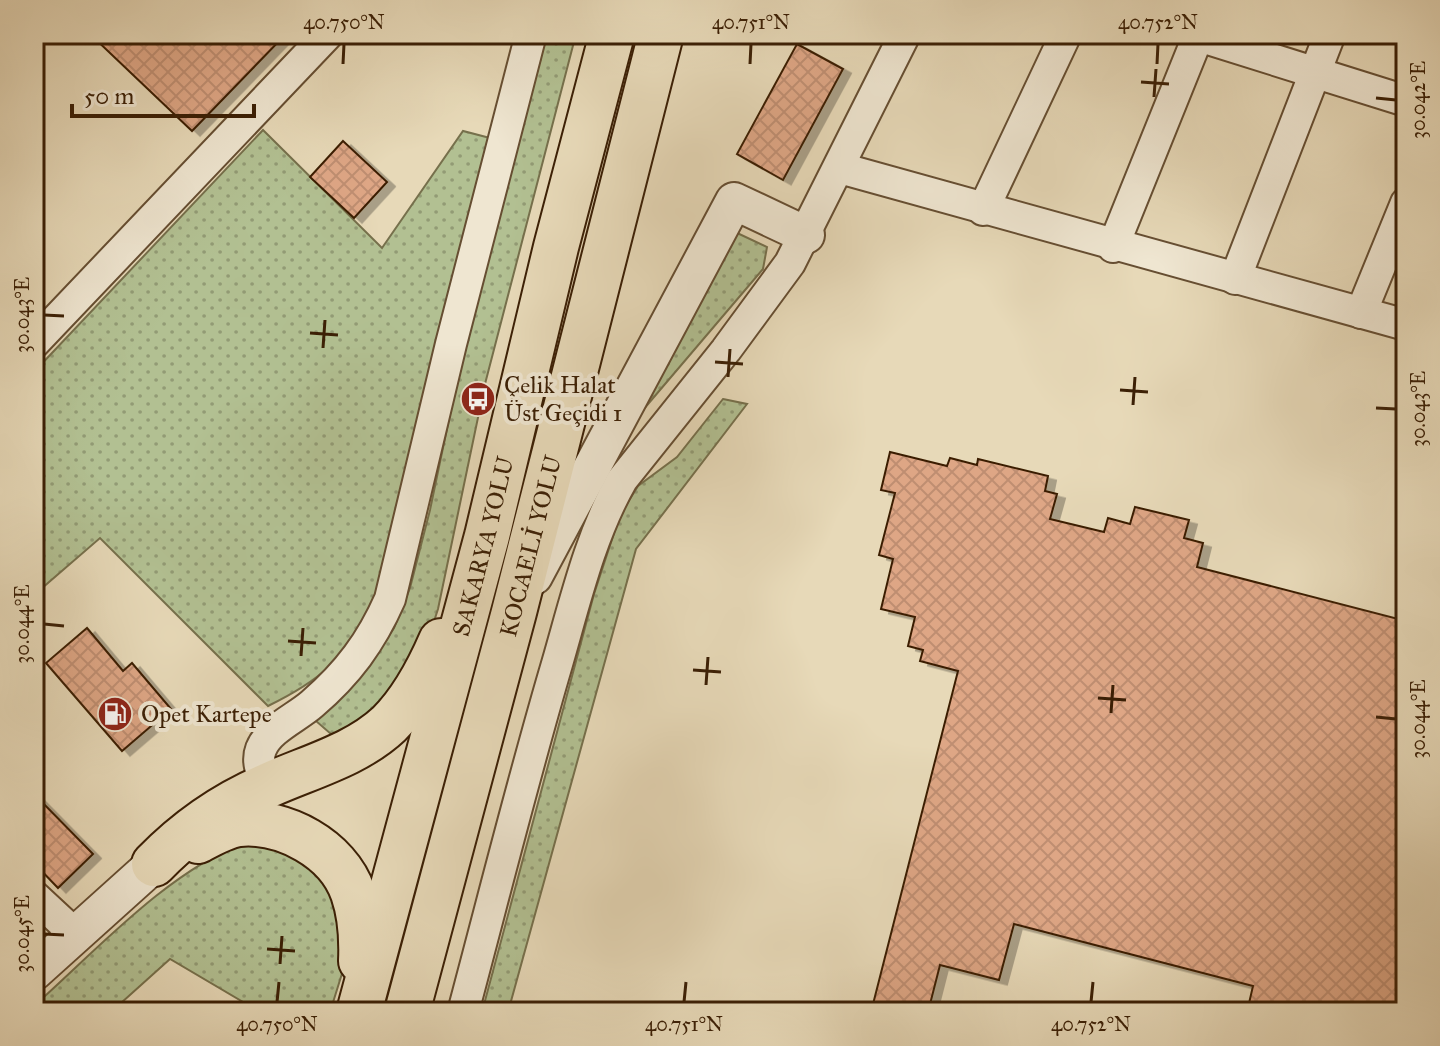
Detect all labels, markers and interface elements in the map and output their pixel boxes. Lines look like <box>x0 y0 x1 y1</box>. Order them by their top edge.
text: 40.750°N <box>303 10 385 34</box>
text: 40.751°N <box>712 10 790 34</box>
text: 40.752°N <box>1118 10 1198 34</box>
text: 30.042°E <box>1406 61 1430 139</box>
scale bar <box>72 68 254 118</box>
text: 50 m <box>84 81 134 111</box>
text: 30.043°E <box>10 277 34 353</box>
place label: Çelik Halat Üst Geçidi 1 <box>504 370 622 428</box>
text: 30.043°E <box>1406 371 1430 447</box>
bus stop icon: Çelik Halat Üst Geçidi 1 <box>459 380 497 418</box>
street label: KOCAELİ YOLU <box>493 452 568 640</box>
street label: SAKARYA YOLU <box>446 453 520 640</box>
text: 30.044°E <box>10 584 34 664</box>
text: 30.044°E <box>1406 679 1430 759</box>
fuel station icon: Opet Kartepe <box>96 695 134 733</box>
place label: Opet Kartepe <box>141 699 272 729</box>
text: 30.045°E <box>10 895 34 973</box>
text: 40.750°N <box>236 1012 318 1036</box>
text: 40.751°N <box>645 1012 723 1036</box>
text: 40.752°N <box>1051 1012 1131 1036</box>

